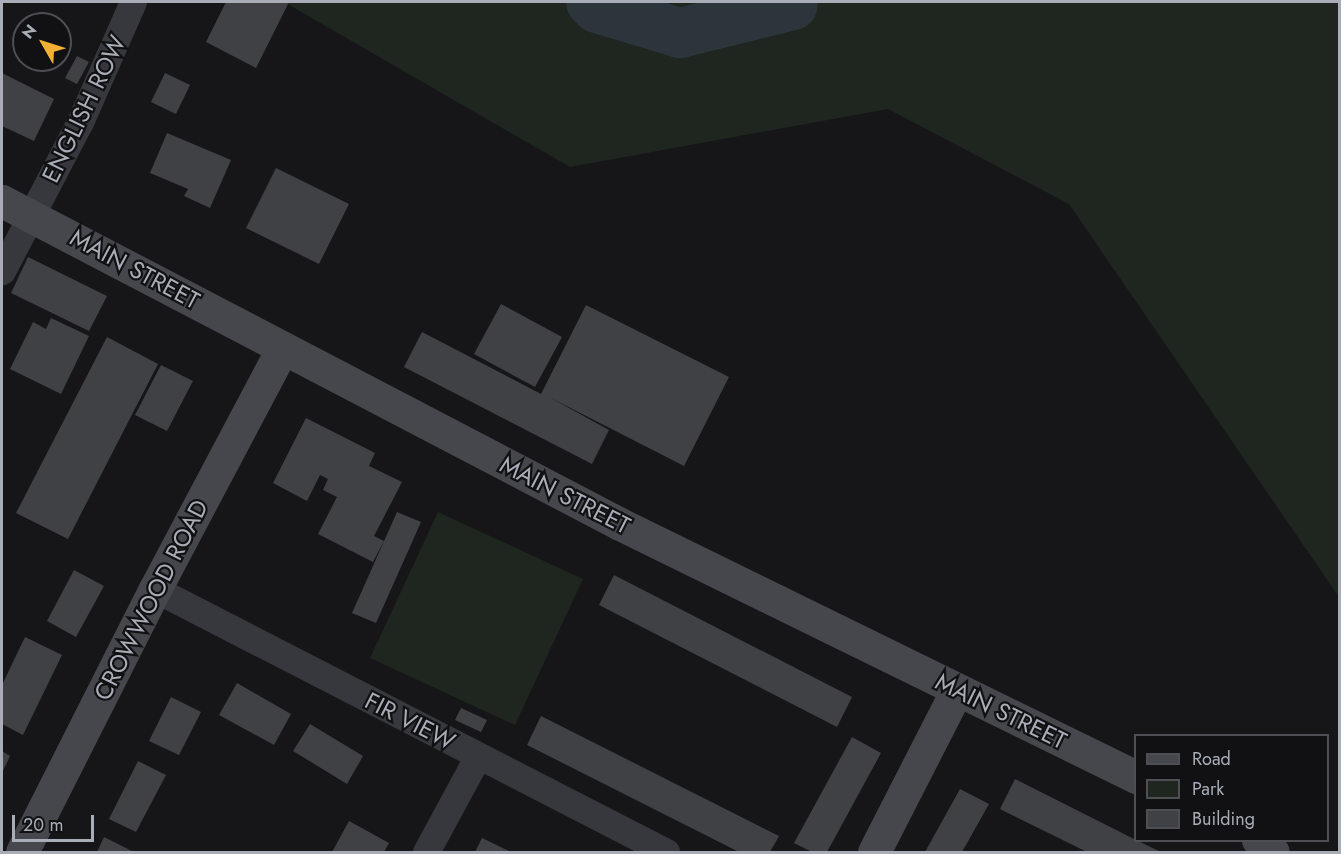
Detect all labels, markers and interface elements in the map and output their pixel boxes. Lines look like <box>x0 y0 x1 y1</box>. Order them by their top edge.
north arrow <box>12 12 72 72</box>
text: N <box>16 19 42 44</box>
street label: ENGLISH ROW <box>36 31 132 187</box>
street label: MAIN STREET <box>65 223 205 315</box>
street label: MAIN STREET <box>495 450 635 540</box>
street label: CROWWOOD ROAD <box>88 495 214 705</box>
street label: MAIN STREET <box>931 667 1071 755</box>
street label: FIR VIEW <box>360 686 460 756</box>
legend <box>1134 734 1329 842</box>
text: Road <box>1192 746 1231 772</box>
text: Park <box>1192 776 1224 802</box>
scale bar <box>15 803 98 841</box>
text: Building <box>1192 806 1255 832</box>
text: 20 m <box>23 812 63 838</box>

